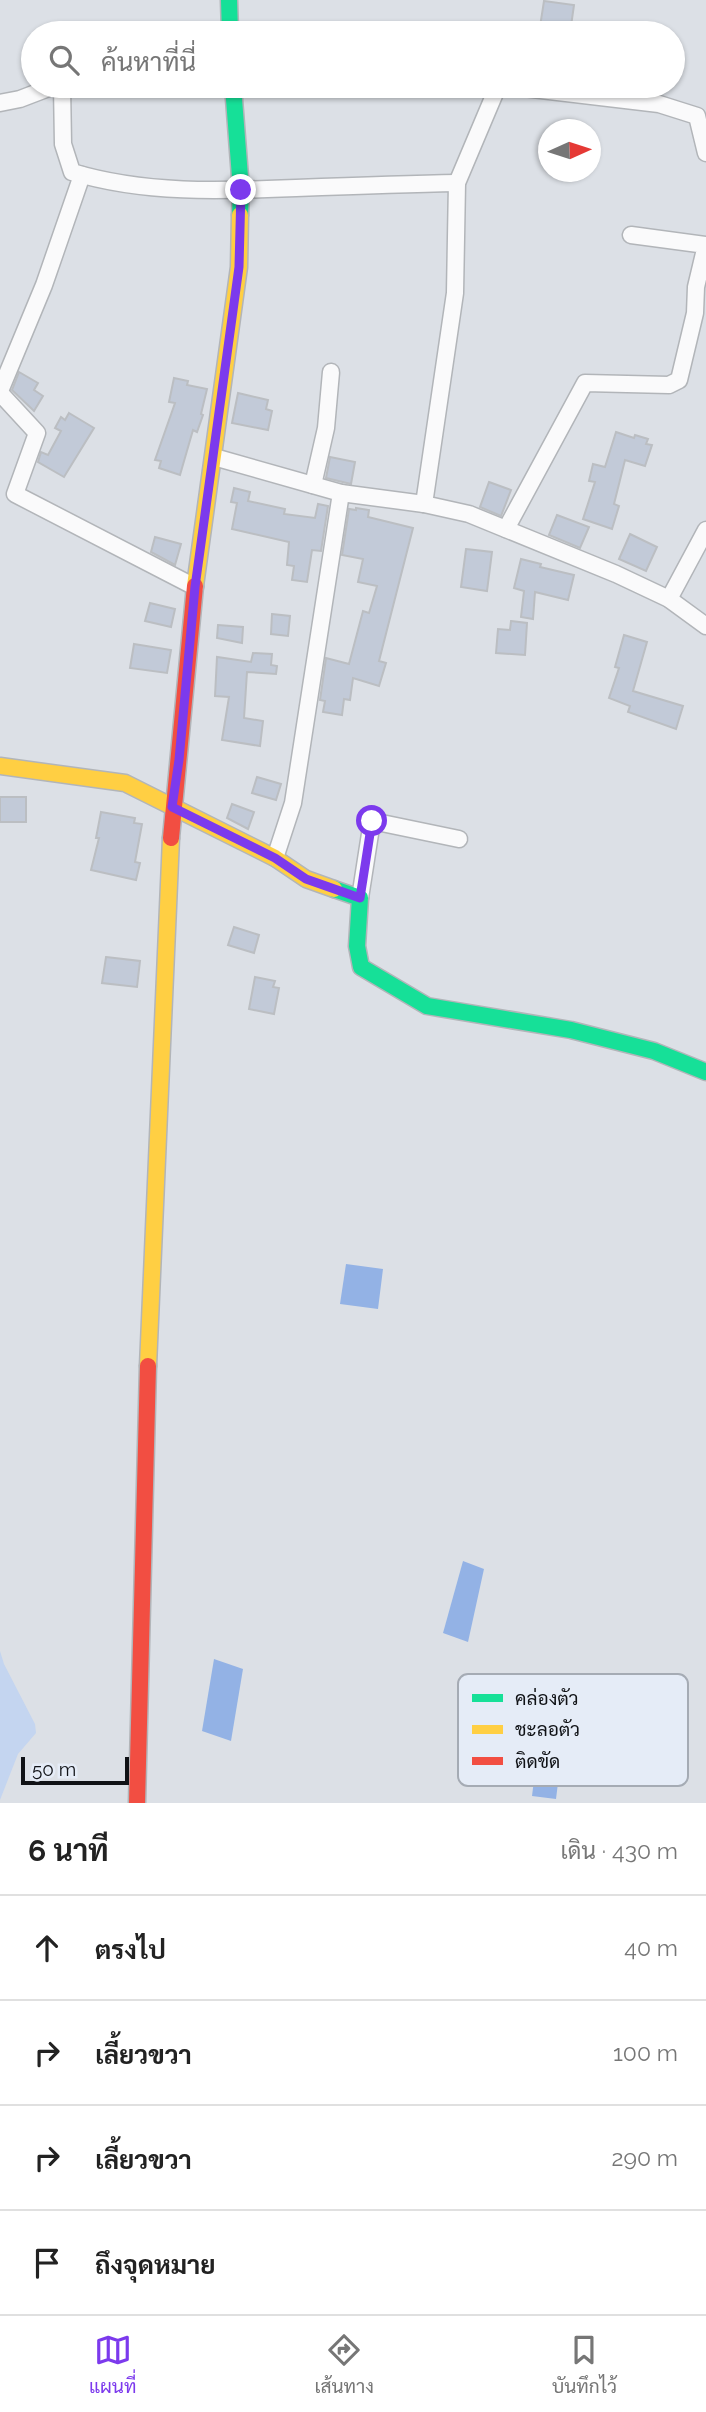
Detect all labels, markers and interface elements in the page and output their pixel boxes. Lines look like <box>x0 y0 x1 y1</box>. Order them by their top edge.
search box <box>21 21 685 98</box>
icon: search <box>45 41 83 79</box>
text: ค้นหาที่นี่ <box>101 47 196 77</box>
north arrow <box>538 119 601 182</box>
route end <box>225 174 256 205</box>
route start <box>356 805 387 836</box>
legend <box>458 1674 688 1786</box>
text: คล่องตัว <box>515 1687 579 1709</box>
text: ชะลอตัว <box>515 1718 580 1740</box>
text: ติดขัด <box>515 1750 560 1772</box>
scale bar <box>21 1754 130 1786</box>
text: 50 m <box>32 1758 76 1780</box>
text: 6 นาที <box>28 1833 109 1868</box>
text: เดิน · 430 m <box>561 1837 678 1864</box>
icon: ahead <box>28 1929 66 1967</box>
text: 40 m <box>624 1934 678 1961</box>
text: ตรงไป <box>95 1935 166 1965</box>
icon: right <box>28 2034 66 2072</box>
text: 100 m <box>613 2039 678 2066</box>
text: เลี้ยวขวา <box>95 2040 192 2070</box>
icon: right <box>28 2139 66 2177</box>
text: 290 m <box>611 2144 678 2171</box>
text: เลี้ยวขวา <box>95 2145 192 2175</box>
icon: arrive <box>28 2244 66 2282</box>
text: ถึงจุดหมาย <box>95 2250 216 2280</box>
tab: แผนที่ <box>89 2331 136 2397</box>
tab: เส้นทาง <box>315 2331 374 2397</box>
tab: บันทึกไว้ <box>552 2331 617 2397</box>

